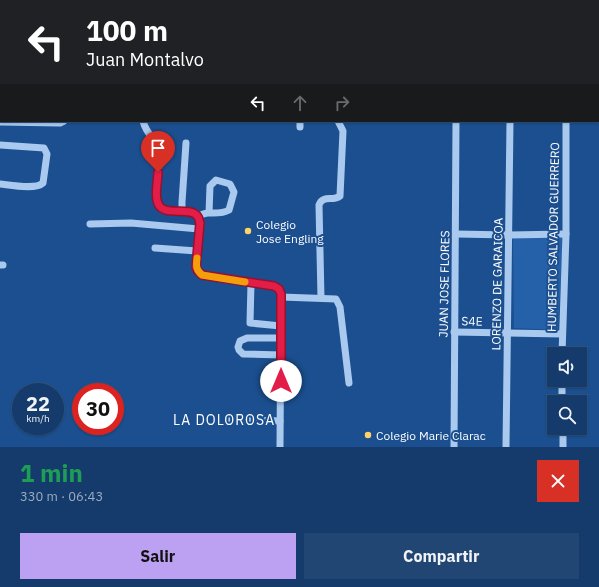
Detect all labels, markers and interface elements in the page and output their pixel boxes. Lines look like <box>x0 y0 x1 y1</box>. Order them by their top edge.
text: 100 m <box>86 12 168 49</box>
icon: left <box>20 16 72 68</box>
text: Juan Montalvo <box>86 48 204 71</box>
icon: left <box>247 92 269 114</box>
icon: ahead <box>289 92 311 114</box>
icon: right <box>331 92 353 114</box>
pin <box>141 131 175 172</box>
icon: arrive <box>147 137 169 159</box>
street label: HUMBERTO SALVADOR GUERRERO <box>544 142 562 332</box>
place label: Colegio Jose Engling <box>256 217 324 246</box>
street label: LORENZO DE GARAICOA <box>488 217 506 351</box>
marker: Colegio Jose Engling <box>243 226 253 236</box>
street label: JUAN JOSE FLORES <box>436 230 452 338</box>
street label: S4E <box>461 313 483 329</box>
map controls <box>547 347 587 435</box>
button: sound <box>547 347 587 387</box>
position arrow <box>260 360 302 402</box>
speed limit sign: 30 <box>72 383 124 435</box>
text: 22 <box>26 390 50 417</box>
button: search <box>547 395 587 435</box>
district label: LA DOLOROSA <box>173 411 275 429</box>
text: km/h <box>26 412 50 425</box>
place label: Colegio Marie Clarac <box>376 428 486 443</box>
marker: Colegio Marie Clarac <box>363 430 373 440</box>
text: 1 min <box>20 457 83 489</box>
button: close <box>537 460 579 502</box>
text: 330 m · 06:43 <box>20 488 103 505</box>
button: Salir <box>20 533 296 579</box>
button: Compartir <box>304 533 579 579</box>

